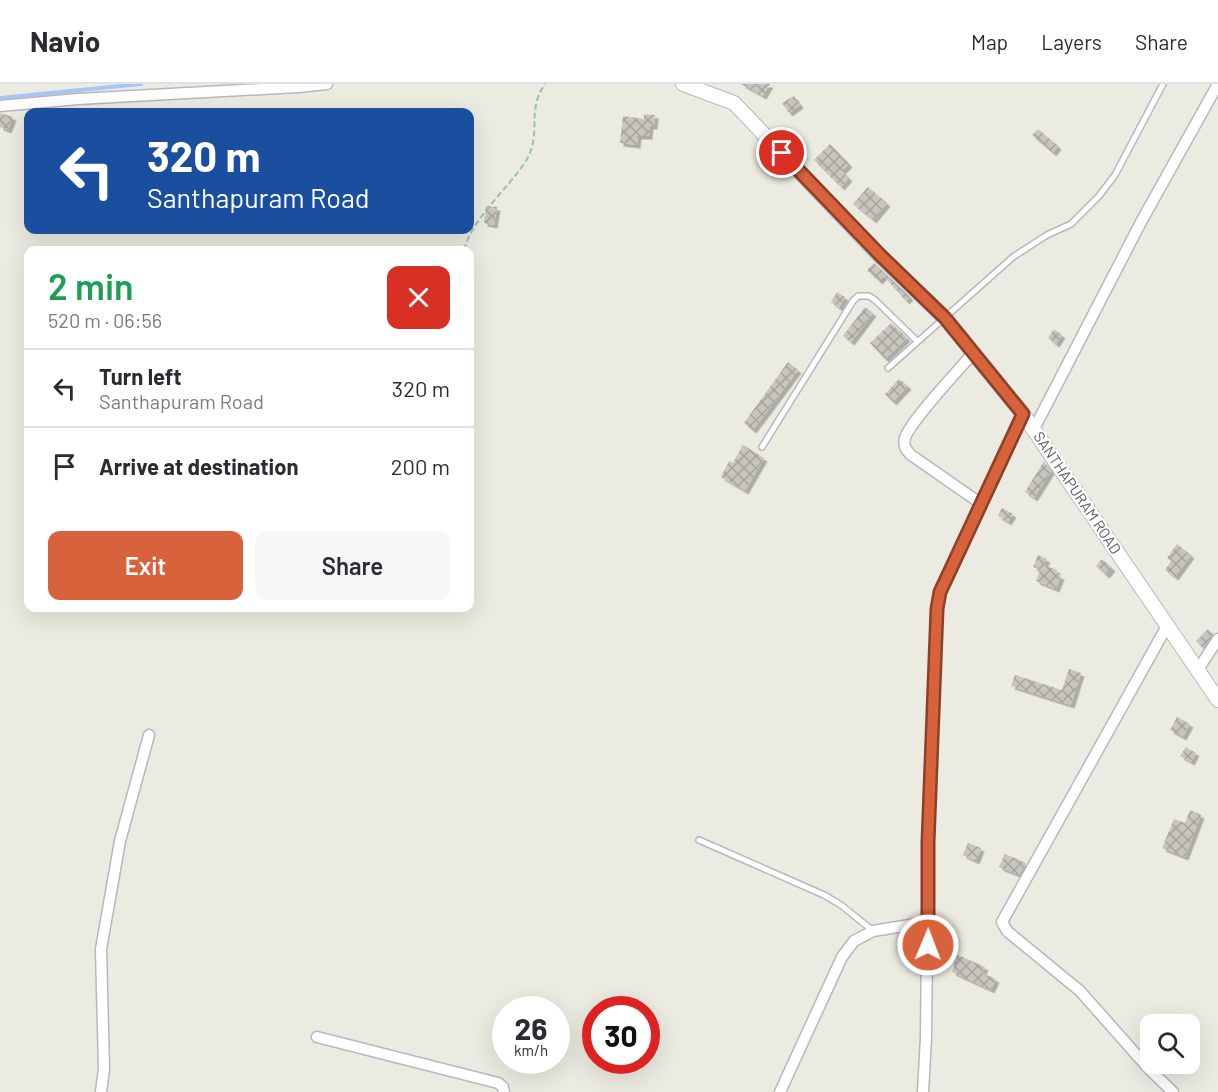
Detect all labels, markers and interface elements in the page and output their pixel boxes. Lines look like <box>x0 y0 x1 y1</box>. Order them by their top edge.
text: Navio <box>30 24 100 58</box>
text: Map <box>971 29 1008 54</box>
text: Layers <box>1041 29 1102 54</box>
text: Share <box>1135 29 1188 54</box>
pin <box>756 127 807 178</box>
text: 320 m <box>147 130 261 180</box>
icon: left <box>48 132 126 210</box>
icon: arrive <box>765 136 798 169</box>
text: Santhapuram Road <box>147 181 370 213</box>
text: 2 min <box>48 264 134 307</box>
button: close <box>387 266 450 329</box>
text: 520 m · 06:56 <box>48 308 162 332</box>
text: Turn left <box>99 363 182 389</box>
icon: left <box>48 372 81 405</box>
text: 320 m <box>392 375 450 401</box>
text: Santhapuram Road <box>99 389 264 413</box>
street label: SANTHAPURAM ROAD <box>1030 428 1125 557</box>
icon: arrive <box>48 450 81 483</box>
text: Arrive at destination <box>99 453 298 479</box>
text: 200 m <box>391 453 450 479</box>
button: Exit <box>48 531 243 600</box>
button: Share <box>255 531 450 600</box>
position arrow <box>896 913 960 977</box>
speed limit sign: 30 <box>582 996 660 1074</box>
text: 26 <box>515 1010 547 1046</box>
map controls <box>1140 1014 1200 1074</box>
button: search <box>1140 1014 1200 1074</box>
text: km/h <box>514 1041 548 1059</box>

